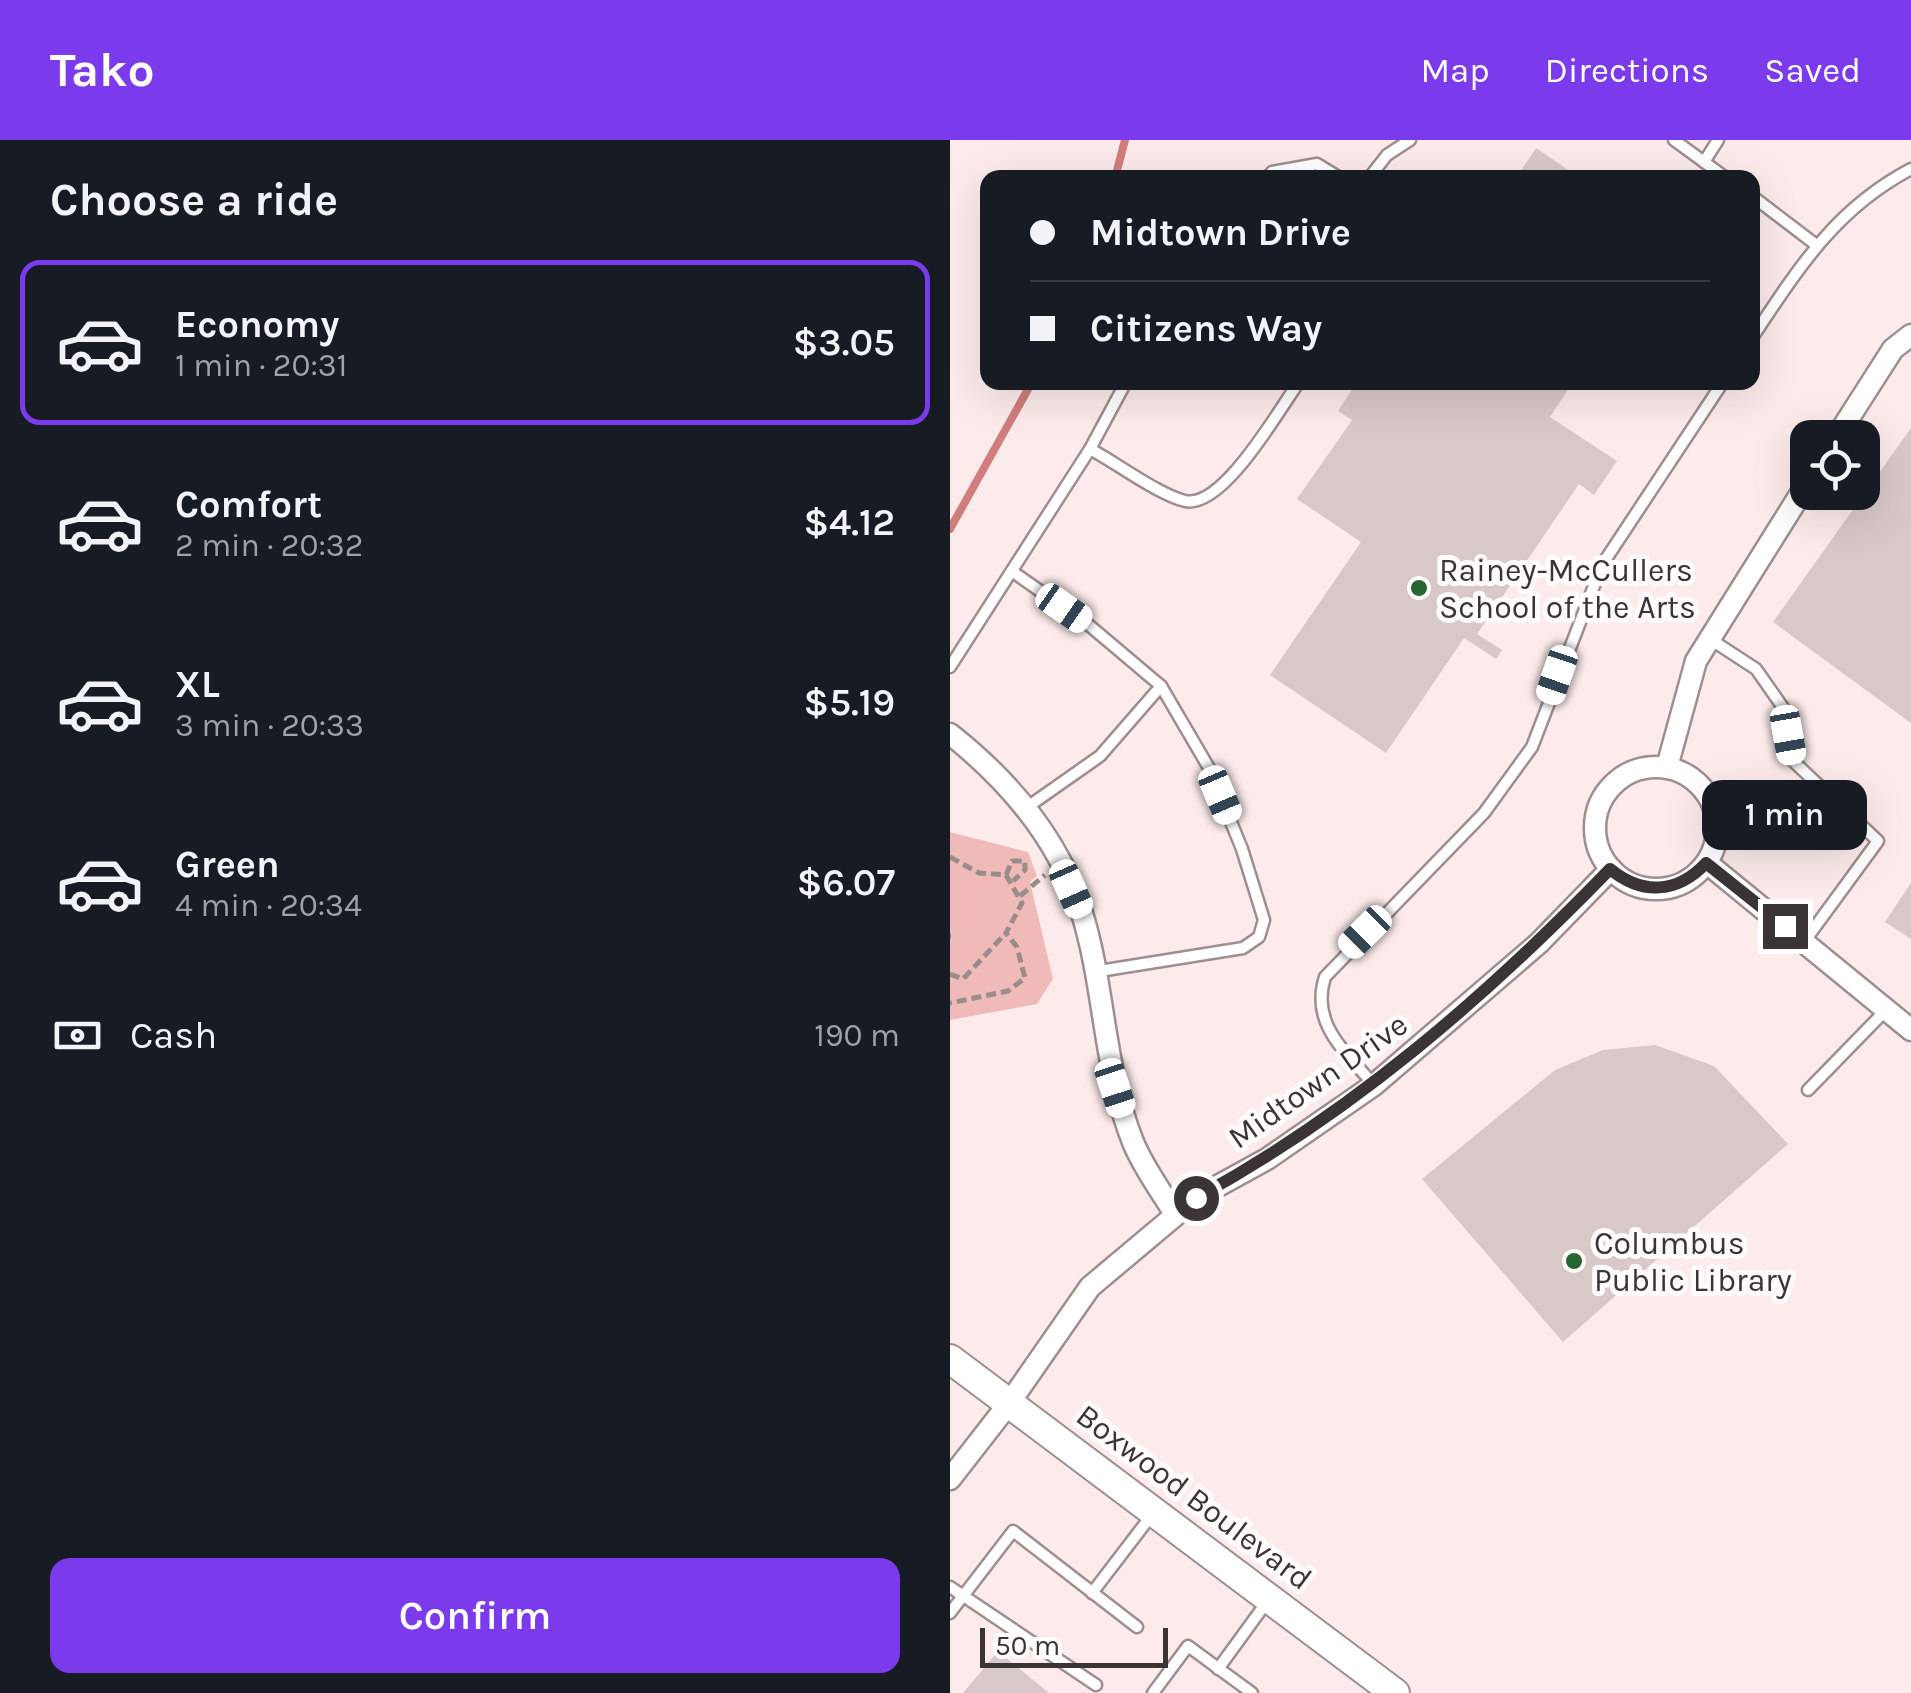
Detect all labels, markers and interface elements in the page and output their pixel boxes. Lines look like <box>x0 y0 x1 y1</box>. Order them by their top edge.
text: Tako <box>50 42 155 98</box>
text: Map <box>1420 50 1490 91</box>
text: Directions <box>1545 50 1709 91</box>
text: Saved <box>1764 50 1861 91</box>
text: Choose a ride <box>50 174 338 226</box>
text: Midtown Drive <box>1090 210 1351 255</box>
icon: car <box>55 298 145 388</box>
text: Economy <box>175 302 339 347</box>
text: Citizens Way <box>1090 306 1322 351</box>
text: $3.05 <box>793 320 895 365</box>
text: 1 min · 20:31 <box>175 347 347 384</box>
map controls <box>1790 420 1880 510</box>
button: locate <box>1790 420 1880 510</box>
icon: car <box>55 478 145 568</box>
text: Comfort <box>175 482 322 527</box>
text: $4.12 <box>803 500 895 545</box>
text: 2 min · 20:32 <box>175 527 363 564</box>
place label: Rainey-McCullers School of the Arts <box>1439 552 1696 626</box>
marker: Rainey-McCullers School of the Arts <box>1408 577 1430 599</box>
car <box>1031 579 1097 637</box>
car <box>1533 642 1581 708</box>
icon: car <box>55 658 145 748</box>
text: XL <box>175 662 220 707</box>
text: $5.19 <box>804 680 895 725</box>
car <box>1768 703 1808 767</box>
text: 3 min · 20:33 <box>175 707 364 744</box>
car <box>1194 762 1246 828</box>
callout: 1 min <box>1702 781 1868 851</box>
text: 1 min <box>1745 796 1824 833</box>
icon: car <box>55 838 145 928</box>
text: Green <box>175 842 280 887</box>
car <box>1045 855 1097 923</box>
text: $6.07 <box>797 860 895 905</box>
text: 4 min · 20:34 <box>175 887 362 924</box>
car <box>1333 900 1397 964</box>
route end <box>1763 904 1808 949</box>
street label: Midtown Drive <box>1221 1006 1415 1156</box>
icon: cash <box>50 1008 105 1063</box>
text: Cash <box>130 1013 217 1058</box>
text: 190 m <box>814 1017 900 1054</box>
car <box>1091 1055 1139 1121</box>
route start <box>1174 1176 1219 1221</box>
place label: Columbus Public Library <box>1594 1225 1792 1299</box>
marker: Columbus Public Library <box>1563 1250 1585 1272</box>
street label: Boxwood Boulevard <box>1069 1397 1319 1597</box>
button: Confirm <box>50 1558 900 1673</box>
scale bar <box>980 1623 1168 1668</box>
text: 50 m <box>995 1629 1060 1662</box>

